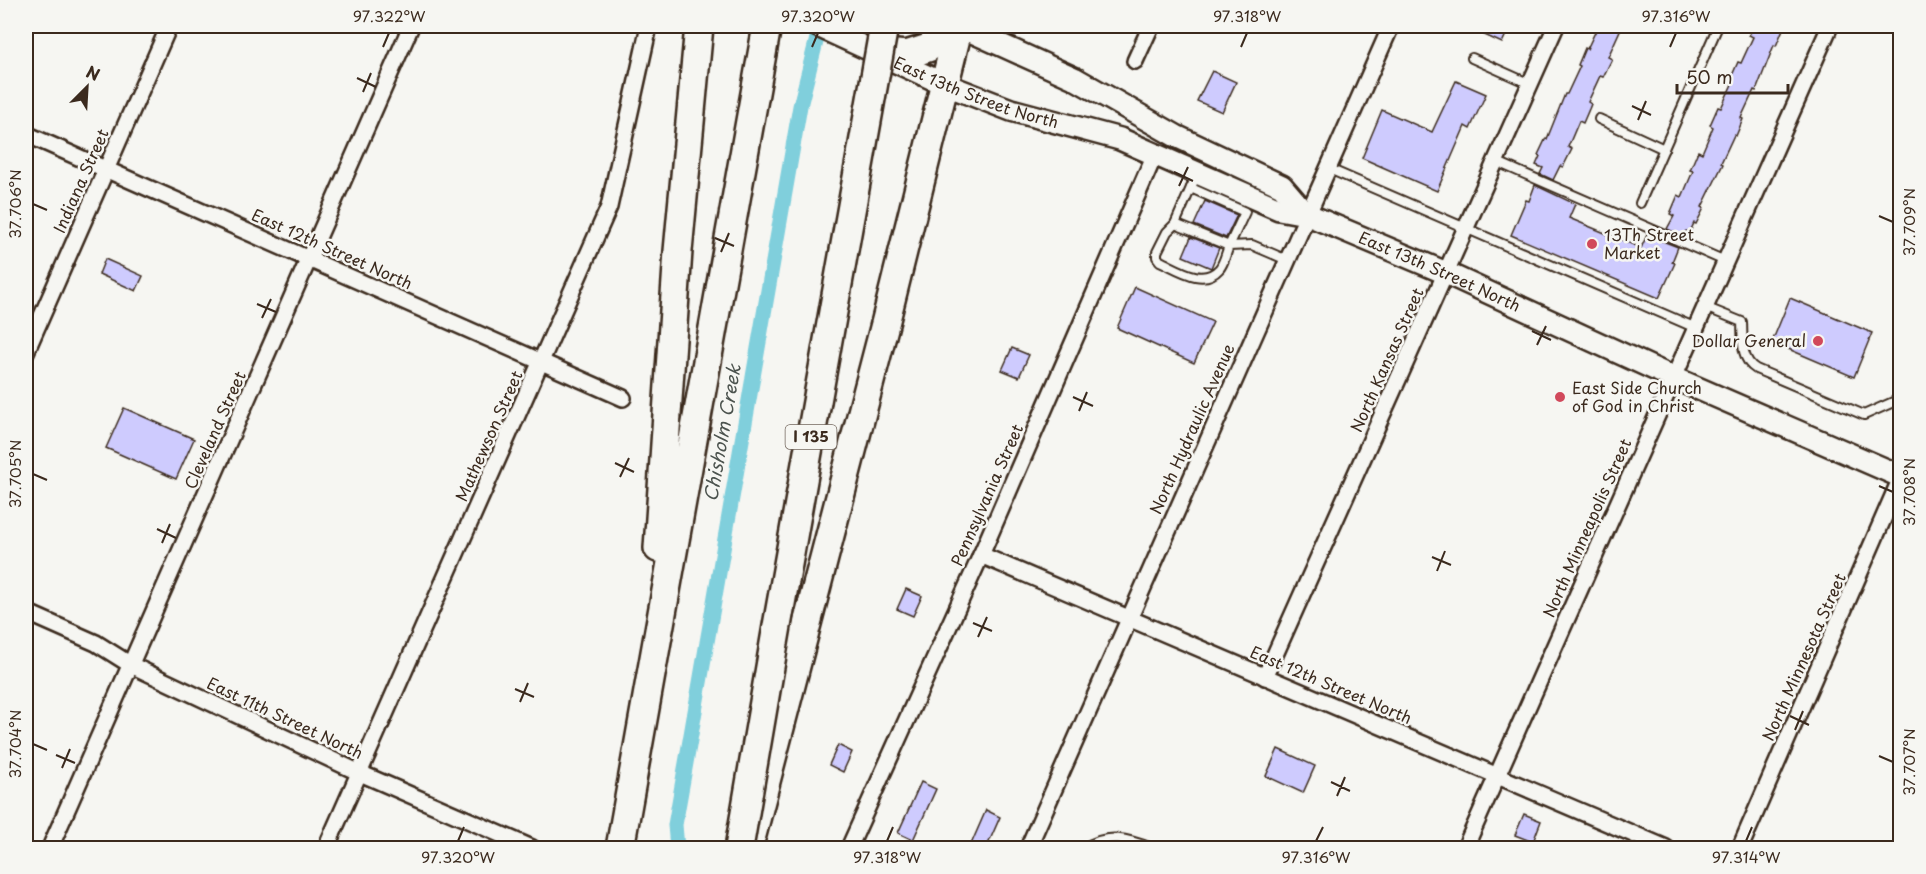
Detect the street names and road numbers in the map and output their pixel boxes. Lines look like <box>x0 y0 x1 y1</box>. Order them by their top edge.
street label: East 13th Street North <box>890 50 1061 133</box>
street label: Indiana Street <box>46 124 114 237</box>
street label: East 12th Street North <box>248 202 417 294</box>
street label: East 13th Street North <box>1355 225 1525 317</box>
street label: North Kansas Street <box>1343 283 1429 436</box>
street label: North Hydraulic Avenue <box>1143 339 1240 518</box>
street label: Cleveland Street <box>177 366 251 492</box>
street label: Mathewson Street <box>448 366 528 505</box>
street label: Pennsylvania Street <box>944 419 1028 569</box>
road number: I 135 <box>786 425 836 449</box>
street label: North Minneapolis Street <box>1536 434 1637 621</box>
street label: North Minnesota Street <box>1755 568 1851 744</box>
street label: East 12th Street North <box>1247 639 1416 729</box>
street label: East 11th Street North <box>203 670 367 764</box>

